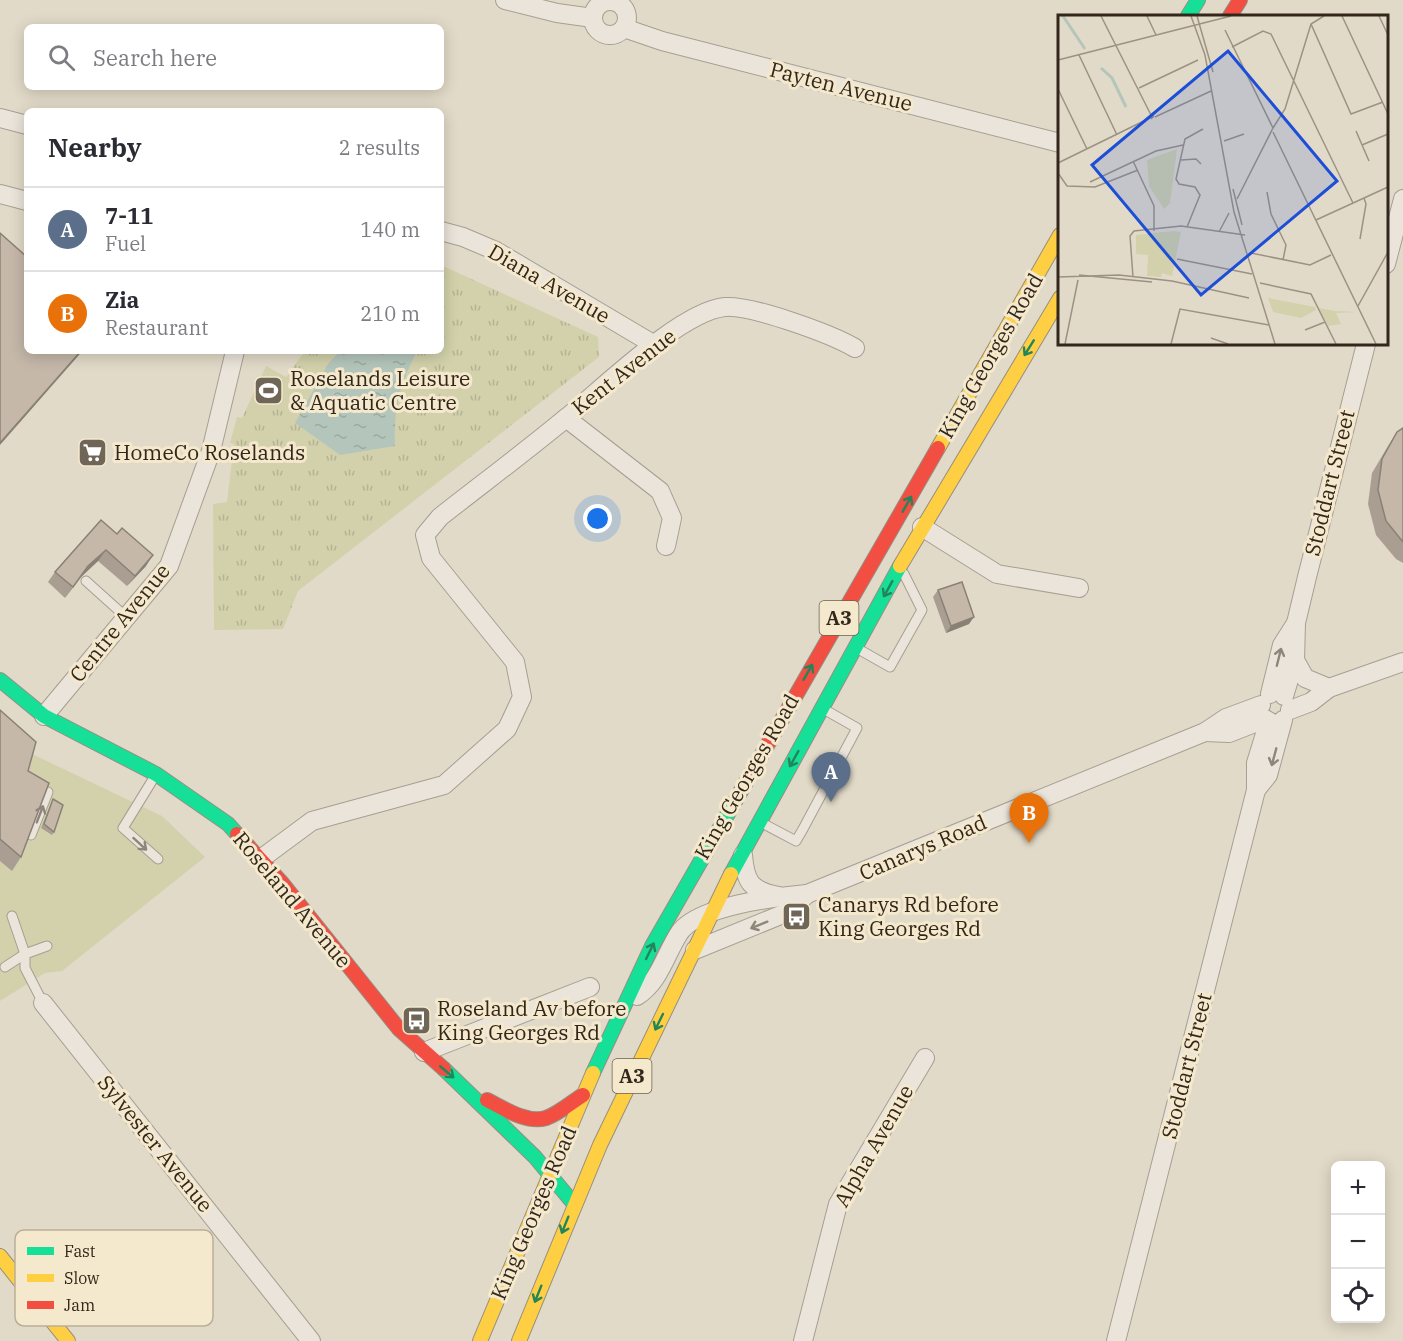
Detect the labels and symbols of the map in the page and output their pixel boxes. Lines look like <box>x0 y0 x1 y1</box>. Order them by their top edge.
inset map <box>1058 15 1388 345</box>
street label: Payten Avenue <box>767 55 915 117</box>
street label: Diana Avenue <box>483 237 616 329</box>
street label: King Georges Road <box>931 268 1049 443</box>
street label: Kent Avenue <box>565 322 681 421</box>
one-way arrow <box>1022 339 1034 356</box>
place label: Roselands Leisure & Aquatic Centre <box>290 364 470 416</box>
sports icon: Roselands Leisure & Aquatic Centre <box>253 375 285 407</box>
street label: Stoddart Street <box>1297 407 1361 559</box>
supermarket icon: HomeCo Roselands <box>77 437 109 469</box>
place label: HomeCo Roselands <box>114 438 305 466</box>
one-way arrow <box>901 496 913 513</box>
your location <box>583 504 612 533</box>
street label: Centre Avenue <box>63 557 176 687</box>
one-way arrow <box>882 579 893 597</box>
road number: A3 <box>820 601 858 635</box>
one-way arrow <box>1273 648 1285 667</box>
one-way arrow <box>802 664 814 681</box>
street label: King Georges Road <box>687 689 805 864</box>
one-way arrow <box>1267 747 1279 766</box>
one-way arrow <box>787 750 799 767</box>
pin: A <box>812 752 850 802</box>
pin: B <box>1010 794 1048 843</box>
one-way arrow <box>35 805 46 824</box>
street label: Canarys Road <box>855 808 991 887</box>
street label: Roseland Avenue <box>227 825 358 973</box>
one-way arrow <box>133 837 148 851</box>
place label: Canarys Rd before King Georges Rd <box>818 890 999 942</box>
bus stop icon: Canarys Rd before King Georges Rd <box>781 901 813 933</box>
one-way arrow <box>750 920 768 931</box>
one-way arrow <box>644 942 656 960</box>
street label: Stoddart Street <box>1154 990 1218 1142</box>
place label: Roseland Av before King Georges Rd <box>437 994 626 1046</box>
bus stop icon: Roseland Av before King Georges Rd <box>400 1005 432 1037</box>
one-way arrow <box>652 1012 664 1030</box>
road number: A3 <box>612 1059 652 1093</box>
one-way arrow <box>438 1066 454 1079</box>
street label: Sylvester Avenue <box>92 1069 220 1218</box>
street label: Alpha Avenue <box>827 1079 919 1212</box>
street label: King Georges Road <box>484 1121 582 1304</box>
one-way arrow <box>559 1216 570 1234</box>
legend <box>15 1230 213 1326</box>
text: Fast <box>64 1241 96 1261</box>
text: Slow <box>64 1268 100 1288</box>
one-way arrow <box>532 1284 543 1302</box>
text: Jam <box>64 1295 95 1315</box>

